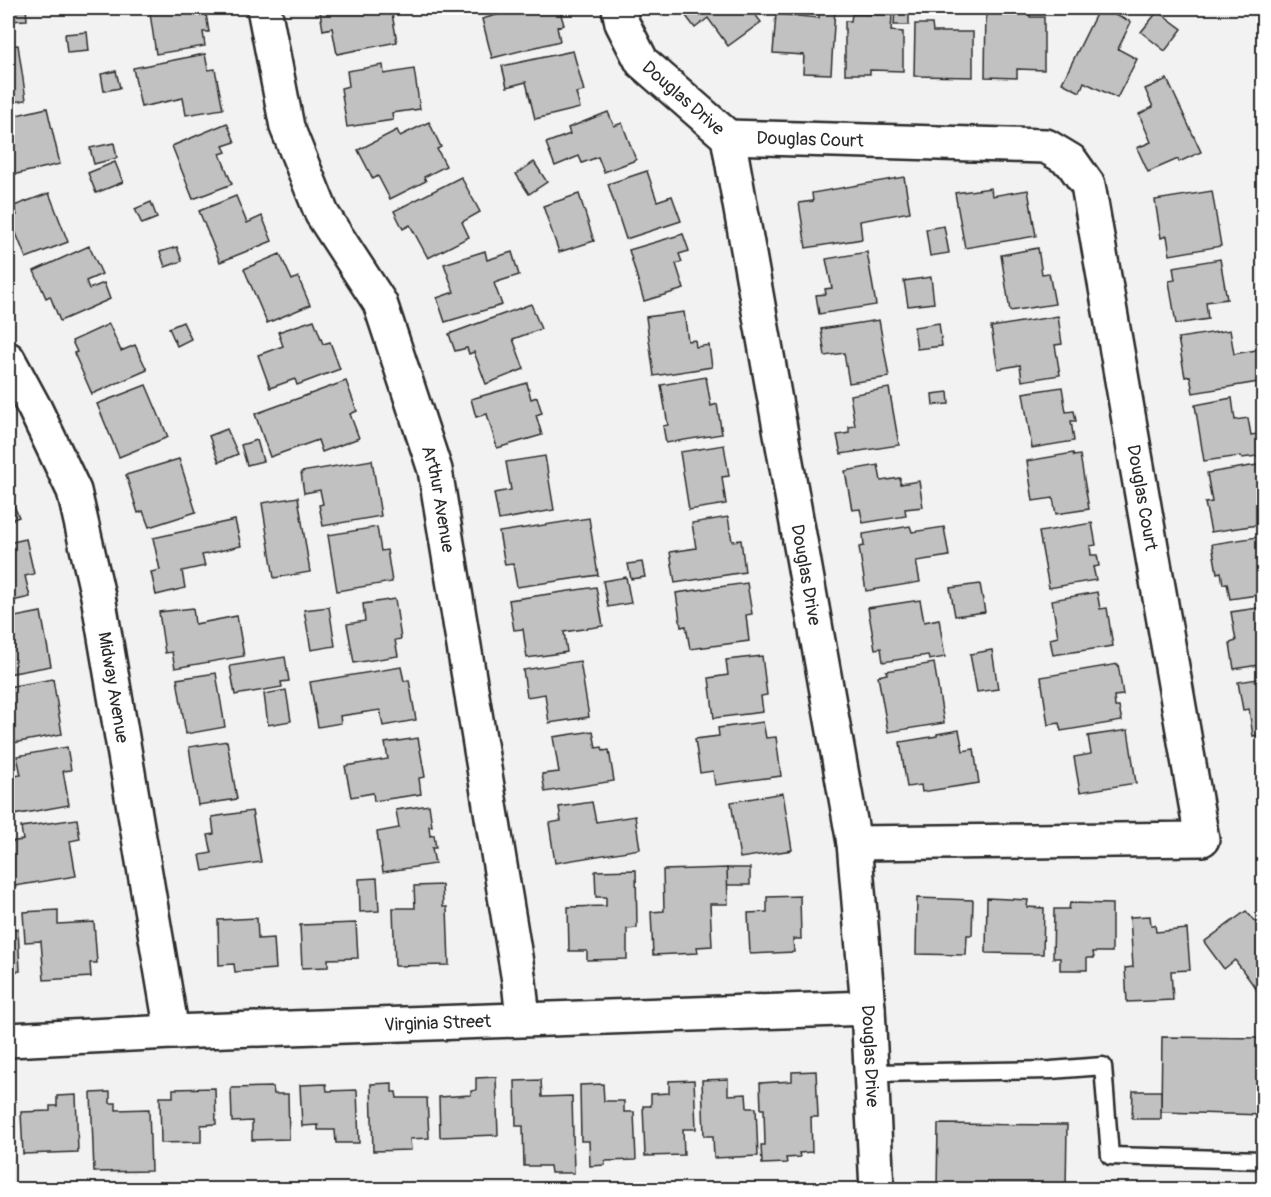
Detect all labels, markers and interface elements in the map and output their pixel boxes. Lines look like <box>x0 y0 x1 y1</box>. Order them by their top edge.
street label: Douglas Drive <box>637 56 729 141</box>
street label: Douglas Court <box>756 127 865 153</box>
street label: Arthur Avenue <box>416 442 459 554</box>
street label: Douglas Court <box>1121 443 1163 553</box>
street label: Douglas Drive <box>785 523 826 627</box>
street label: Midway Avenue <box>92 630 134 745</box>
street label: Douglas Drive <box>856 1004 884 1108</box>
street label: Virginia Street <box>384 1010 492 1037</box>

